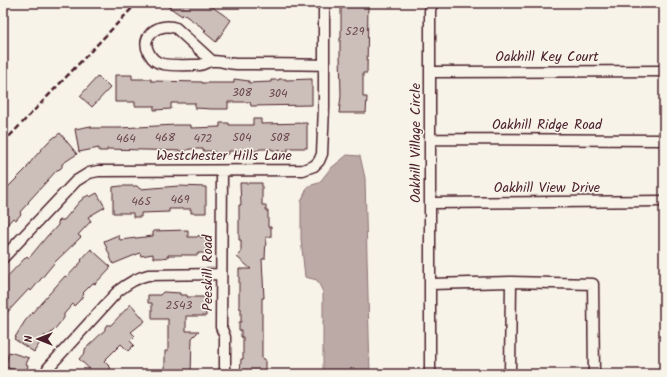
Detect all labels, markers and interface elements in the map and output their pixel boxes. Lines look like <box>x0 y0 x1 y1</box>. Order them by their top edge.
house number: 529 <box>345 22 365 41</box>
street label: Oakhill Key Court <box>495 46 599 68</box>
street label: Oakhill Village Circle <box>405 82 427 203</box>
house number: 308 <box>232 83 253 102</box>
house number: 304 <box>268 84 288 103</box>
street label: Oakhill Ridge Road <box>492 114 603 136</box>
house number: 468 <box>155 128 176 147</box>
house number: 504 <box>232 128 252 147</box>
house number: 508 <box>270 128 291 147</box>
house number: 464 <box>116 129 136 148</box>
house number: 472 <box>193 129 213 148</box>
street label: Westchester Hills Lane <box>156 145 293 167</box>
street label: Oakhill View Drive <box>494 177 601 199</box>
house number: 469 <box>170 190 190 209</box>
house number: 465 <box>131 192 152 211</box>
street label: Peeskill Road <box>197 234 219 311</box>
house number: 2543 <box>166 296 193 315</box>
north arrow <box>18 319 58 359</box>
text: N <box>20 335 38 342</box>

